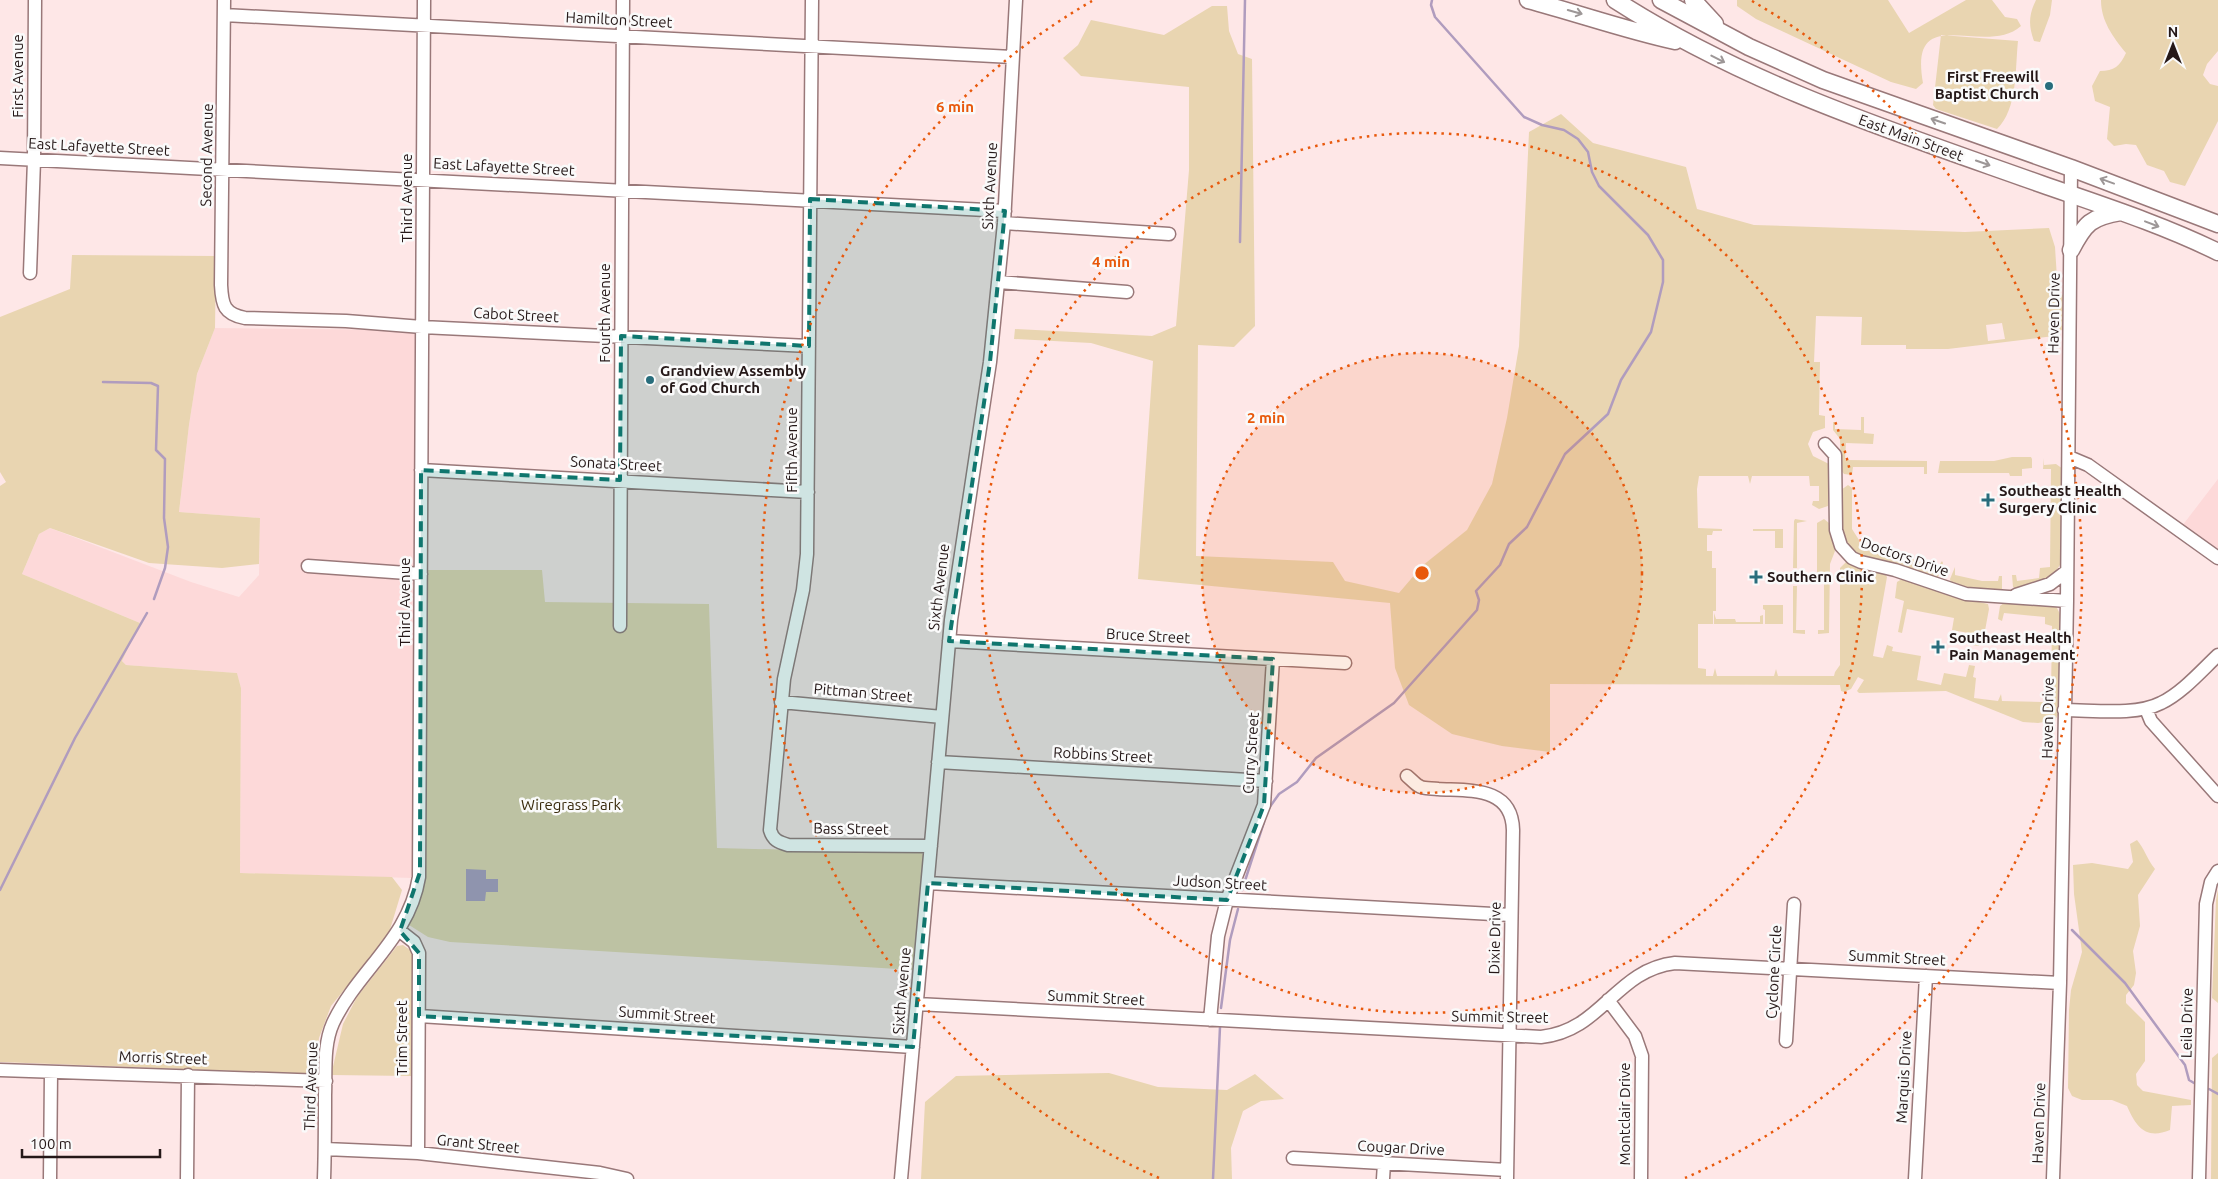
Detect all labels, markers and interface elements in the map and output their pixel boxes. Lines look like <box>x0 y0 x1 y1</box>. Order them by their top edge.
street label: Hamilton Street <box>565 8 673 31</box>
one-way arrow <box>1567 8 1583 18</box>
north arrow <box>2148 20 2198 70</box>
text: N <box>2168 24 2178 40</box>
street label: First Avenue <box>9 34 26 118</box>
one-way arrow <box>1710 55 1725 64</box>
place label: First Freewill Baptist Church <box>1935 68 2039 102</box>
marker: First Freewill Baptist Church <box>2043 80 2055 92</box>
text: 6 min <box>936 98 974 115</box>
street label: Second Avenue <box>197 103 216 207</box>
street label: East Main Street <box>1856 111 1966 164</box>
one-way arrow <box>1931 116 1946 125</box>
street label: East Lafayette Street <box>28 134 170 159</box>
street label: Sixth Avenue <box>979 142 1000 230</box>
street label: Third Avenue <box>398 154 415 242</box>
street label: East Lafayette Street <box>433 154 575 179</box>
one-way arrow <box>1975 159 1990 168</box>
one-way arrow <box>2100 176 2116 185</box>
one-way arrow <box>2144 220 2160 229</box>
text: 4 min <box>1092 253 1130 270</box>
street label: Fourth Avenue <box>596 263 613 363</box>
street label: Haven Drive <box>2044 272 2063 354</box>
street label: Cabot Street <box>473 304 559 325</box>
place label: Grandview Assembly of God Church <box>660 362 806 396</box>
marker: Grandview Assembly of God Church <box>644 374 656 386</box>
street label: Fifth Avenue <box>783 407 800 493</box>
text: 2 min <box>1247 409 1285 426</box>
street label: Sonata Street <box>570 453 662 474</box>
place label: Southeast Health Surgery Clinic <box>1999 482 2122 516</box>
marker: Southeast Health Surgery Clinic <box>1981 493 1995 507</box>
street label: Doctors Drive <box>1859 534 1951 580</box>
street label: Sixth Avenue <box>925 542 952 631</box>
street label: Third Avenue <box>396 558 413 646</box>
centre of rings <box>1413 564 1431 582</box>
place label: Southern Clinic <box>1767 568 1874 585</box>
marker: Southern Clinic <box>1749 570 1763 584</box>
street label: Bruce Street <box>1105 625 1191 646</box>
place label: Southeast Health Pain Management <box>1949 629 2076 663</box>
marker: Southeast Health Pain Management <box>1931 640 1945 654</box>
street label: Haven Drive <box>2038 677 2057 759</box>
street label: Pittman Street <box>813 680 913 705</box>
street label: Curry Street <box>1239 711 1262 794</box>
street label: Robbins Street <box>1053 743 1153 766</box>
park label: Wiregrass Park <box>521 796 621 813</box>
street label: Bass Street <box>813 819 889 838</box>
street label: Judson Street <box>1173 872 1267 893</box>
street label: Dixie Drive <box>1485 902 1504 974</box>
street label: Cyclone Circle <box>1763 925 1784 1019</box>
street label: Summit Street <box>1848 946 1946 969</box>
street label: Sixth Avenue <box>889 947 914 1035</box>
street label: Summit Street <box>1047 986 1145 1009</box>
street label: Leila Drive <box>2177 988 2196 1058</box>
street label: Trim Street <box>393 1000 410 1076</box>
street label: Summit Street <box>618 1003 716 1026</box>
street label: Summit Street <box>1451 1007 1549 1026</box>
street label: Marquis Drive <box>1893 1030 1914 1124</box>
street label: Third Avenue <box>300 1041 321 1131</box>
street label: Morris Street <box>118 1047 208 1068</box>
street label: Montclair Drive <box>1616 1062 1633 1166</box>
street label: Haven Drive <box>2029 1082 2048 1164</box>
scale bar <box>22 1126 160 1158</box>
street label: Grant Street <box>436 1131 520 1156</box>
text: 100 m <box>30 1135 72 1152</box>
street label: Cougar Drive <box>1357 1137 1445 1158</box>

